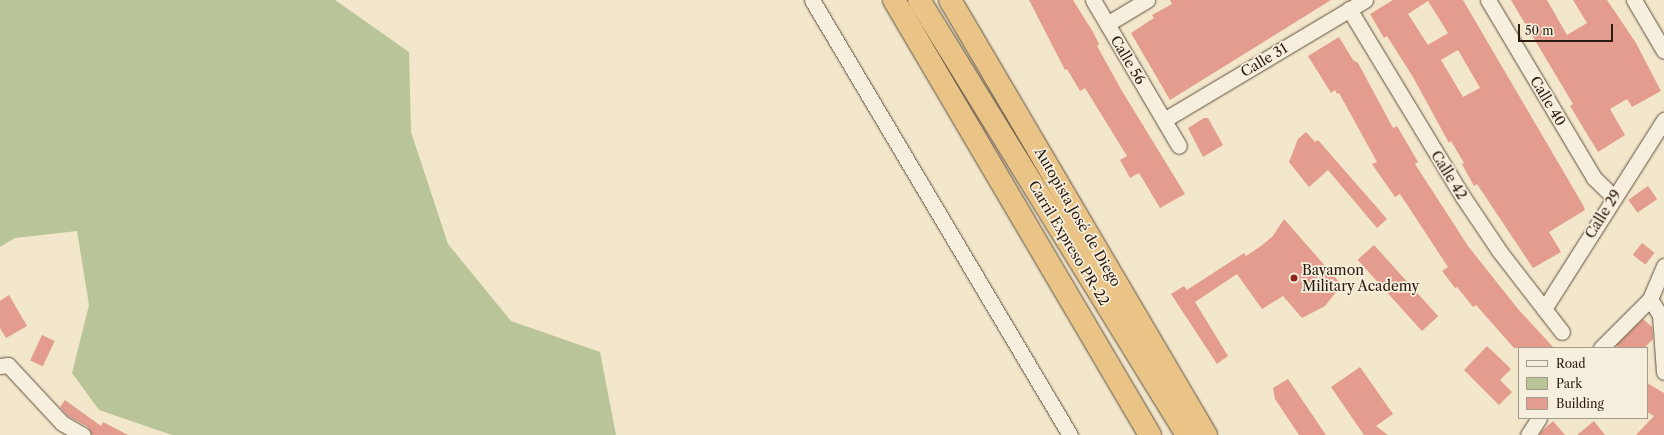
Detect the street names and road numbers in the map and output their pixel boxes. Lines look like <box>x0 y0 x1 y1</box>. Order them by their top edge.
street label: Calle 56 <box>1107 33 1149 87</box>
street label: Calle 31 <box>1238 39 1290 81</box>
street label: Calle 40 <box>1527 73 1569 129</box>
street label: Autopista José de Diego <box>1031 144 1125 290</box>
street label: Calle 42 <box>1428 148 1470 202</box>
street label: Carril Expreso PR-22 <box>1025 178 1113 308</box>
street label: Calle 29 <box>1581 187 1625 241</box>

